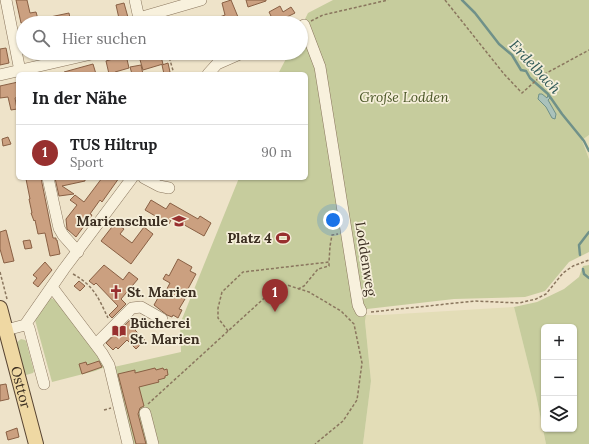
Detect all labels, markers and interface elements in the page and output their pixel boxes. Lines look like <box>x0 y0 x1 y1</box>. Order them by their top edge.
search box <box>16 16 308 60</box>
icon: search <box>30 27 52 49</box>
text: Hier suchen <box>62 29 146 48</box>
water label: Erdelbach <box>506 36 565 98</box>
text: In der Nähe <box>32 87 127 109</box>
park label: Große Lodden <box>359 88 449 106</box>
text: TUS Hiltrup <box>70 135 157 154</box>
text: 1 <box>42 144 48 161</box>
text: 90 m <box>261 144 292 161</box>
text: Sport <box>70 154 103 171</box>
your location <box>323 210 343 230</box>
place label: Marienschule <box>76 212 168 230</box>
school or university icon: Marienschule <box>171 213 187 229</box>
street label: Loddenweg <box>351 220 381 298</box>
place label: Platz 4 <box>227 229 272 247</box>
sports icon: Platz 4 <box>275 230 291 246</box>
pin: 1 <box>262 279 288 312</box>
place label: St. Marien <box>127 283 197 301</box>
church icon: St. Marien <box>108 284 124 300</box>
place label: Bücherei St. Marien <box>130 314 200 348</box>
library icon: Bücherei St. Marien <box>111 323 127 339</box>
map controls <box>541 324 577 432</box>
button: + <box>541 324 577 360</box>
button: − <box>541 360 577 396</box>
street label: Osttor <box>7 364 35 410</box>
button: layers <box>541 396 577 432</box>

